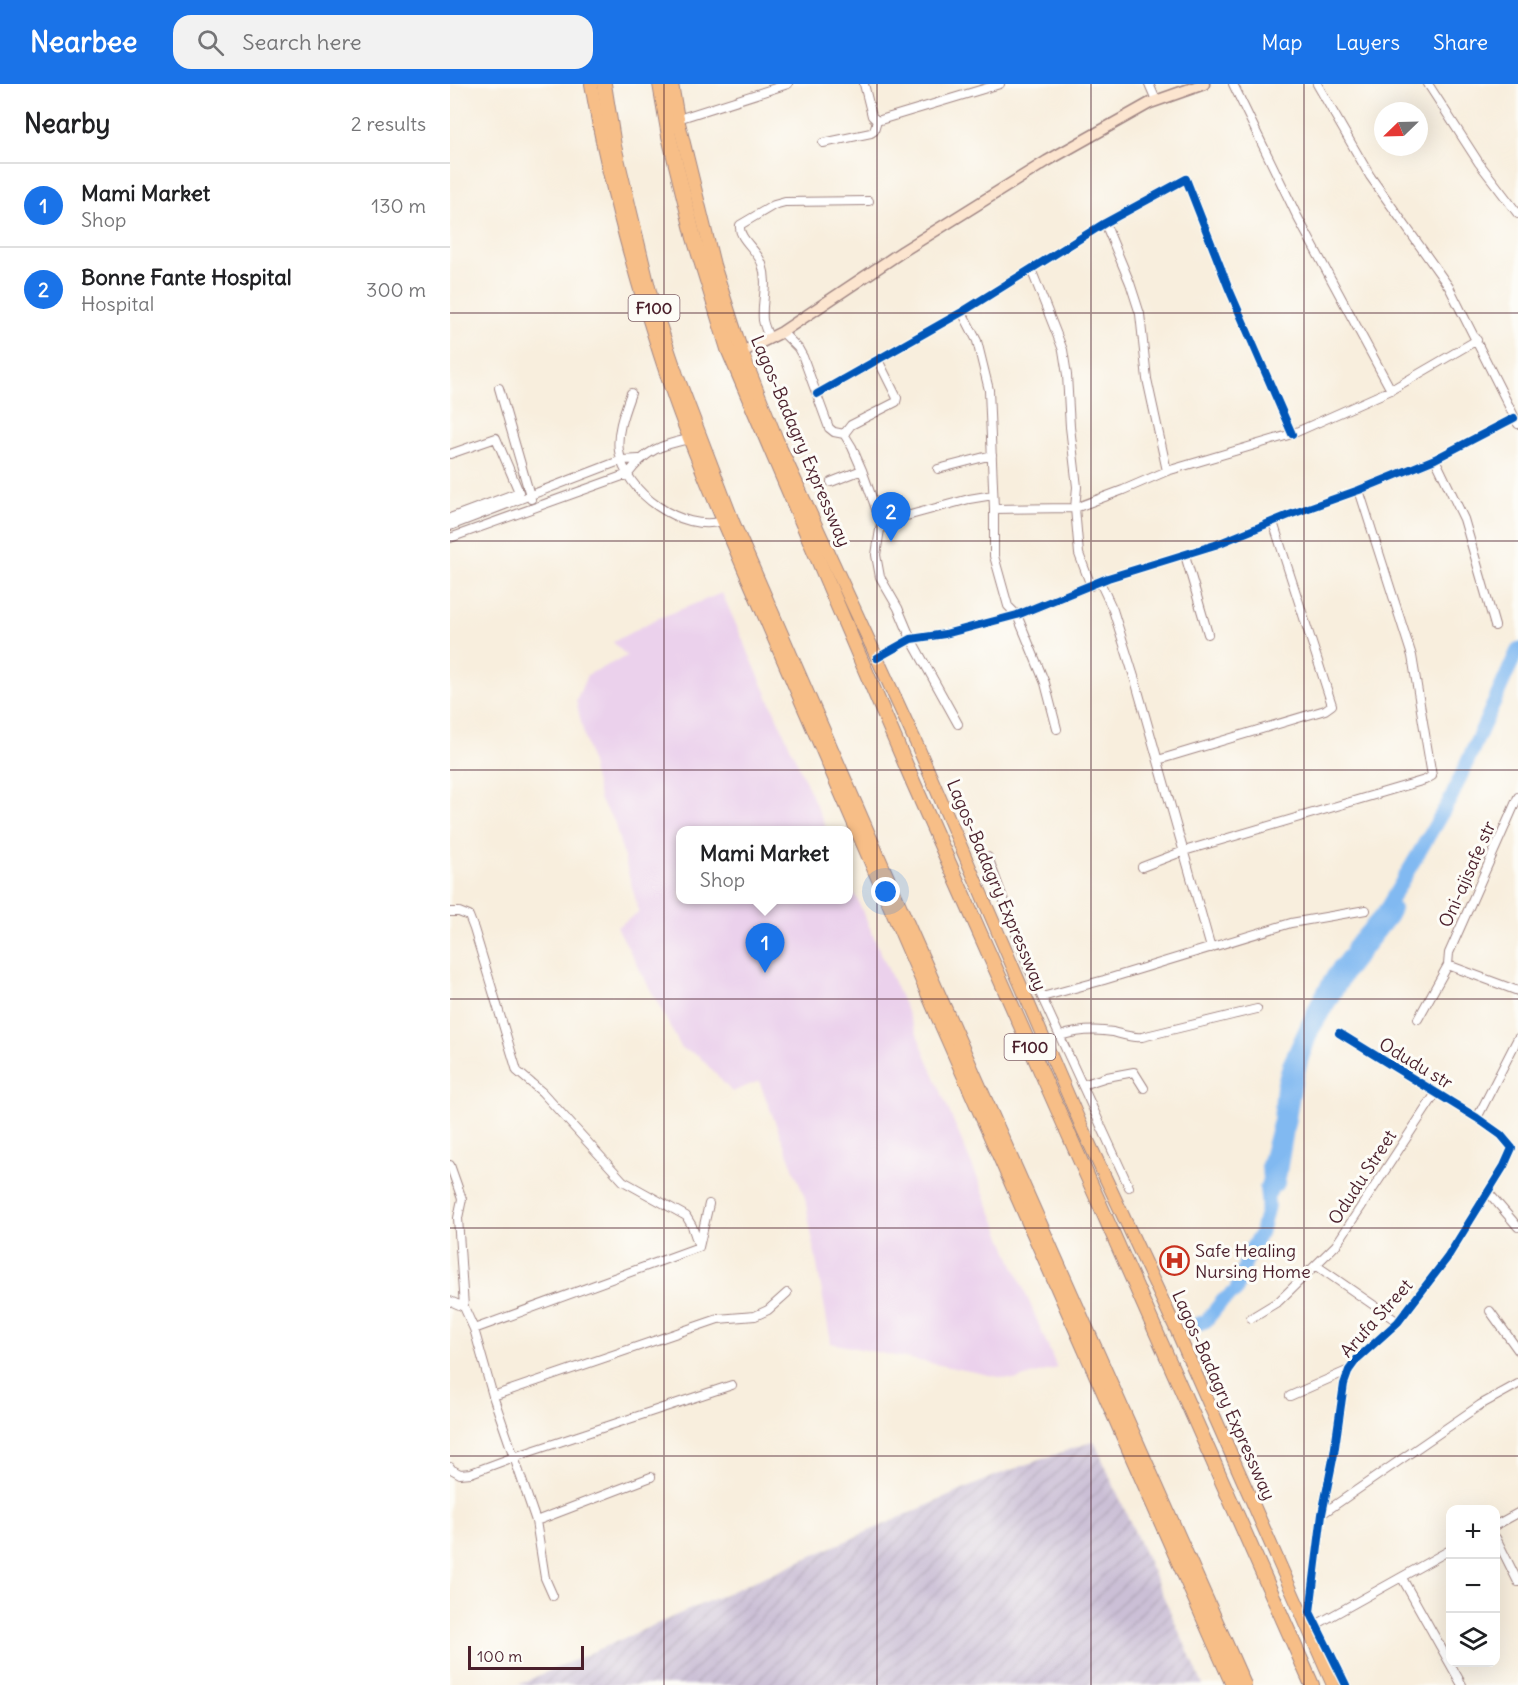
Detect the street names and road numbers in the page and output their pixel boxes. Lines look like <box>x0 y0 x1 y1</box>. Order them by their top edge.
road number: F100 <box>628 295 680 321</box>
street label: Lagos-Badagry Expressway <box>746 332 856 550</box>
street label: Lagos-Badagry Expressway <box>942 776 1052 994</box>
street label: Oni-ajisafe str <box>1433 817 1501 931</box>
street label: Odudu str <box>1375 1032 1458 1094</box>
road number: F100 <box>1004 1034 1056 1060</box>
street label: Odudu Street <box>1323 1125 1401 1229</box>
street label: Arufa Street <box>1335 1274 1417 1362</box>
street label: Lagos-Badagry Expressway <box>1167 1286 1281 1504</box>

